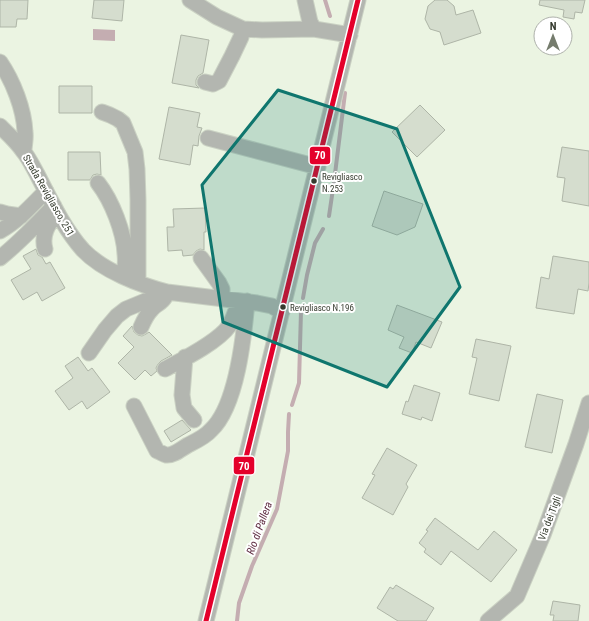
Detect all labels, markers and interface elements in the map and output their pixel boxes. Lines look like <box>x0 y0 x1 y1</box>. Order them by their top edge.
north arrow <box>533 16 573 56</box>
text: N <box>550 20 557 33</box>
line badge: 70 <box>309 146 331 165</box>
text: 70 <box>314 149 326 162</box>
street label: Strada Revigliasco, 251 <box>21 153 76 238</box>
place label: Revigliasco N.253 <box>322 172 363 194</box>
marker: Revigliasco N.253 <box>309 176 319 186</box>
marker: Revigliasco N.196 <box>278 302 288 312</box>
place label: Revigliasco N.196 <box>290 303 354 313</box>
line badge: 70 <box>233 456 255 475</box>
text: 70 <box>238 460 250 473</box>
street label: Via dei Tigli <box>536 495 563 542</box>
water label: Rio di Pallera <box>244 500 275 556</box>

